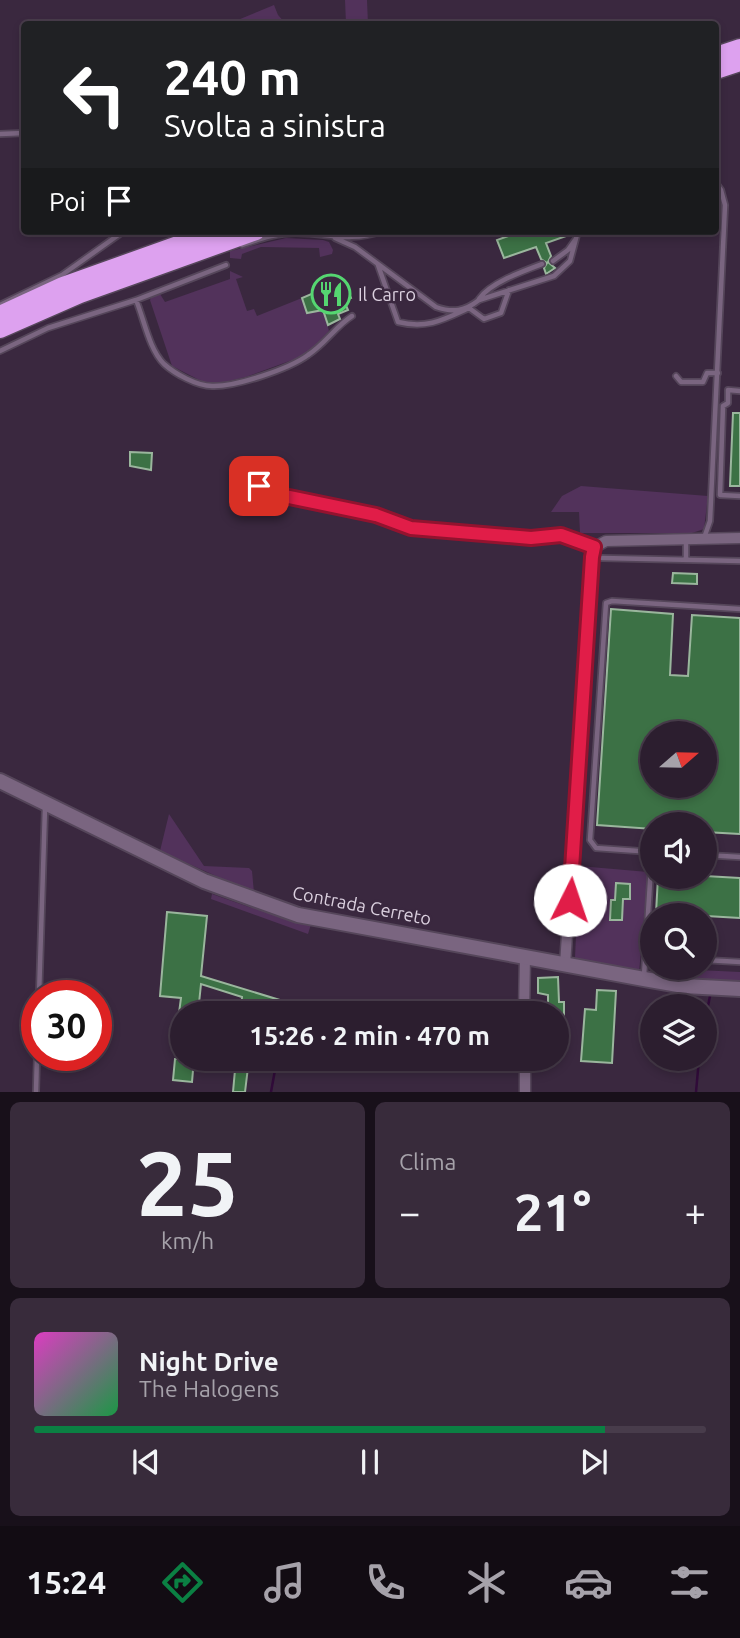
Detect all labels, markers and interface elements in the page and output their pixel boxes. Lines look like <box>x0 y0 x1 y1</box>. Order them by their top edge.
icon: left <box>49 49 140 140</box>
text: 240 m <box>164 49 301 104</box>
text: Svolta a sinistra <box>164 107 386 143</box>
icon: arrive <box>100 182 138 220</box>
text: Poi <box>49 187 86 216</box>
restaurant icon: Il Carro <box>310 273 352 315</box>
place label: Il Carro <box>358 284 416 304</box>
pin <box>229 456 289 516</box>
icon: arrive <box>240 467 278 505</box>
north arrow <box>640 721 718 798</box>
map controls <box>640 721 717 1071</box>
button: sound <box>640 812 717 889</box>
position arrow <box>533 863 607 937</box>
street label: Contrada Cerreto <box>291 882 433 928</box>
button: search <box>640 903 717 980</box>
speed limit sign: 30 <box>21 980 112 1071</box>
button: layers <box>640 994 717 1071</box>
text: 15:26 · 2 min · 470 m <box>249 1021 490 1050</box>
text: 25 <box>136 1131 239 1233</box>
text: Clima <box>399 1149 456 1174</box>
text: 21° <box>514 1183 591 1241</box>
text: − <box>399 1191 420 1233</box>
text: + <box>685 1191 706 1233</box>
text: km/h <box>161 1228 214 1253</box>
text: Night Drive <box>139 1347 279 1376</box>
text: The Halogens <box>139 1376 279 1401</box>
icon: previous <box>127 1443 165 1481</box>
icon: pause <box>351 1443 389 1481</box>
icon: next <box>575 1443 613 1481</box>
icon: directions <box>158 1558 207 1607</box>
icon: music <box>260 1558 309 1607</box>
icon: phone <box>361 1558 410 1607</box>
icon: climate <box>462 1558 511 1607</box>
icon: car <box>564 1558 613 1607</box>
icon: filters <box>665 1558 714 1607</box>
text: 15:24 <box>26 1564 106 1600</box>

